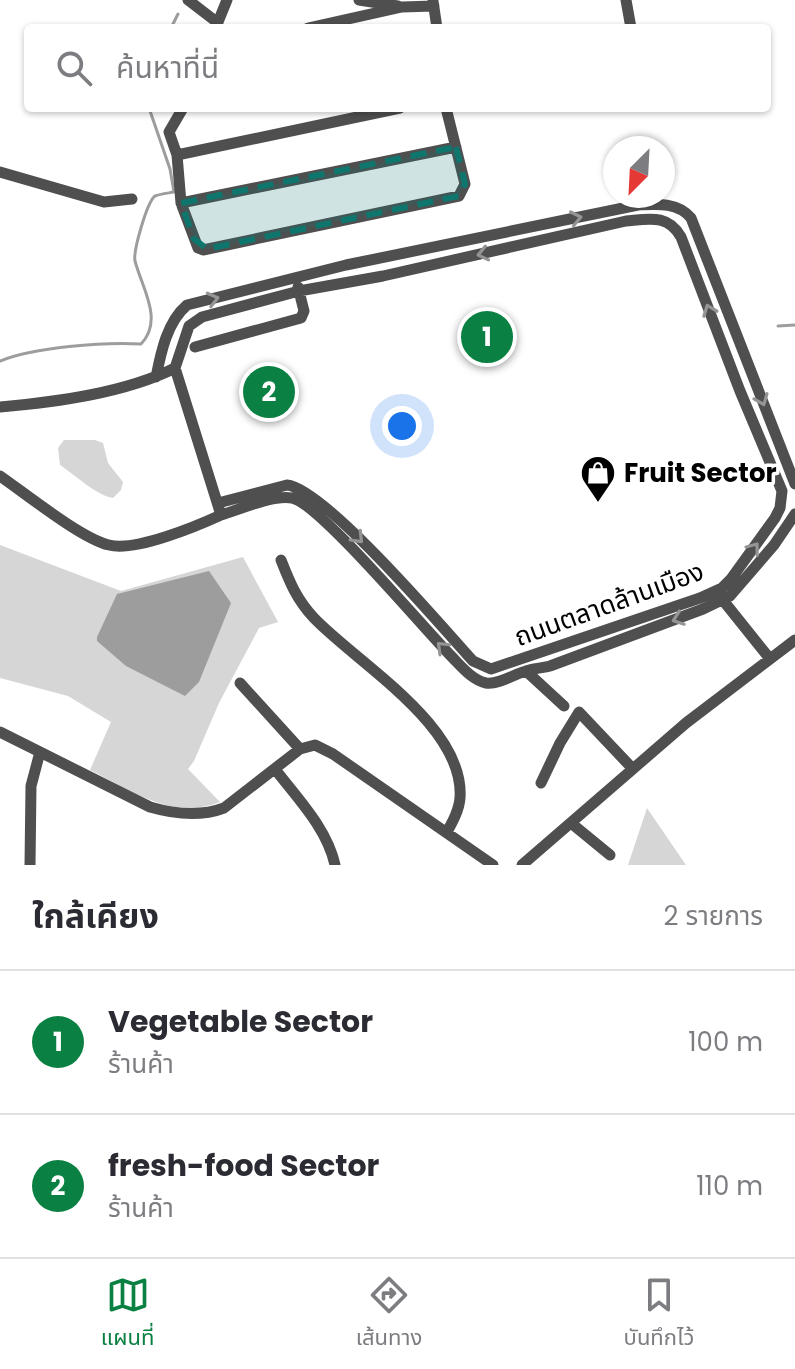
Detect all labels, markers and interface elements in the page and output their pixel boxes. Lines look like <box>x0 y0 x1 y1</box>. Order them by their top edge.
search box <box>24 24 771 112</box>
icon: search <box>52 46 96 90</box>
text: ค้นหาที่นี่ <box>116 46 219 89</box>
north arrow <box>603 136 675 208</box>
one-way arrow <box>569 210 582 227</box>
one-way arrow <box>477 244 490 261</box>
one-way arrow <box>206 292 220 309</box>
one-way arrow <box>702 304 719 318</box>
pin: 1 <box>461 307 513 367</box>
pin: 2 <box>243 362 295 422</box>
one-way arrow <box>752 392 768 406</box>
your location <box>382 406 422 446</box>
shop icon: Fruit Sector <box>579 454 617 504</box>
place label: Fruit Sector <box>624 455 777 491</box>
one-way arrow <box>349 529 364 543</box>
one-way arrow <box>745 542 759 557</box>
street label: ถนนตลาดล้านเมือง <box>509 553 709 655</box>
one-way arrow <box>672 609 686 626</box>
one-way arrow <box>437 642 451 656</box>
text: ใกล้เคียง <box>32 892 159 940</box>
text: 2 รายการ <box>664 898 763 934</box>
text: Vegetable Sector <box>108 1000 373 1043</box>
text: 1 <box>53 1024 63 1060</box>
text: 100 m <box>688 1024 763 1060</box>
text: ร้านค้า <box>108 1046 174 1082</box>
text: fresh-food Sector <box>108 1144 379 1187</box>
text: 2 <box>51 1168 65 1204</box>
text: 110 m <box>696 1168 763 1204</box>
text: ร้านค้า <box>108 1190 174 1226</box>
tab: แผนที่ <box>101 1273 154 1355</box>
tab: เส้นทาง <box>356 1273 422 1355</box>
tab: บันทึกไว้ <box>624 1273 694 1355</box>

